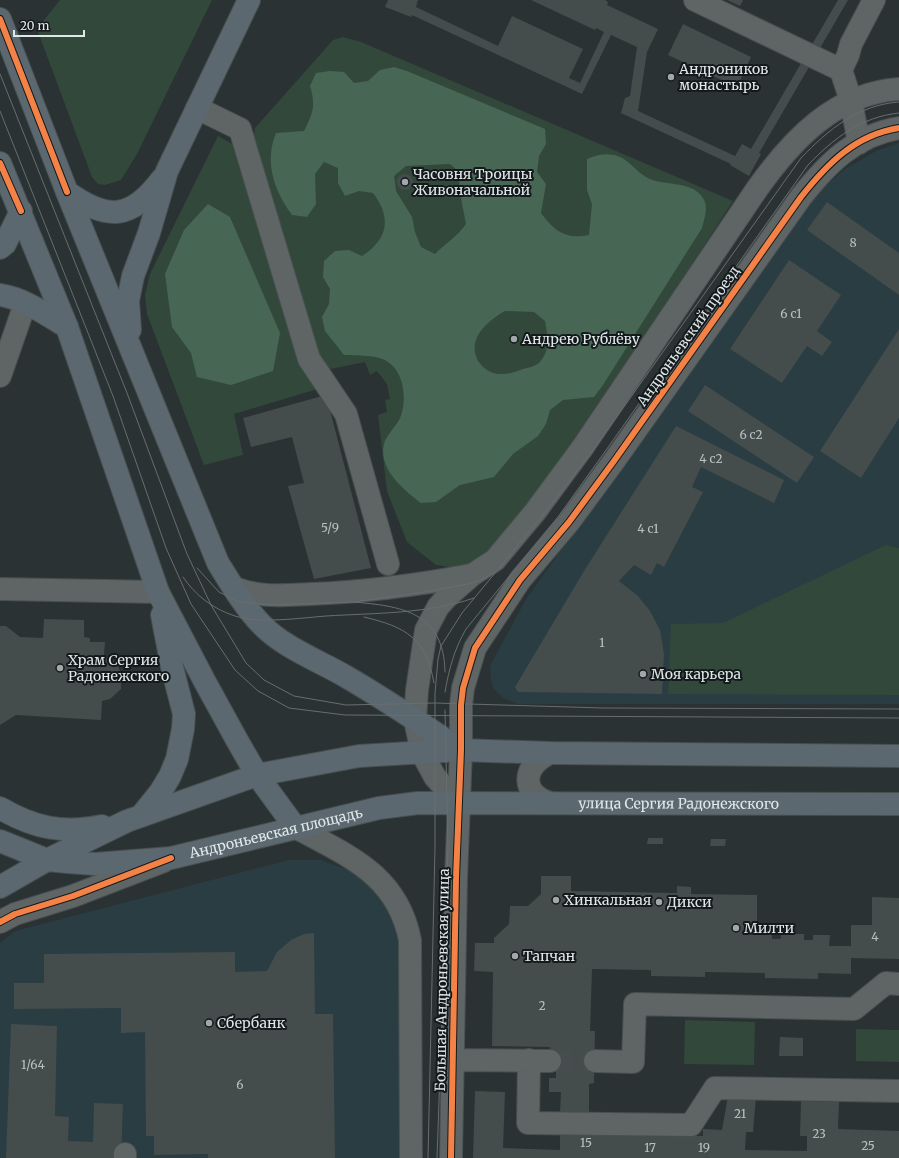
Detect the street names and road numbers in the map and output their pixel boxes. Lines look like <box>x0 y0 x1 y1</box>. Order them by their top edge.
street label: Андроньевский проезд <box>632 262 743 410</box>
street label: улица Сергия Радонежского <box>578 794 779 813</box>
street label: Андроньевская площадь <box>187 803 364 862</box>
street label: Большая Андроньевская улица <box>431 868 453 1092</box>

